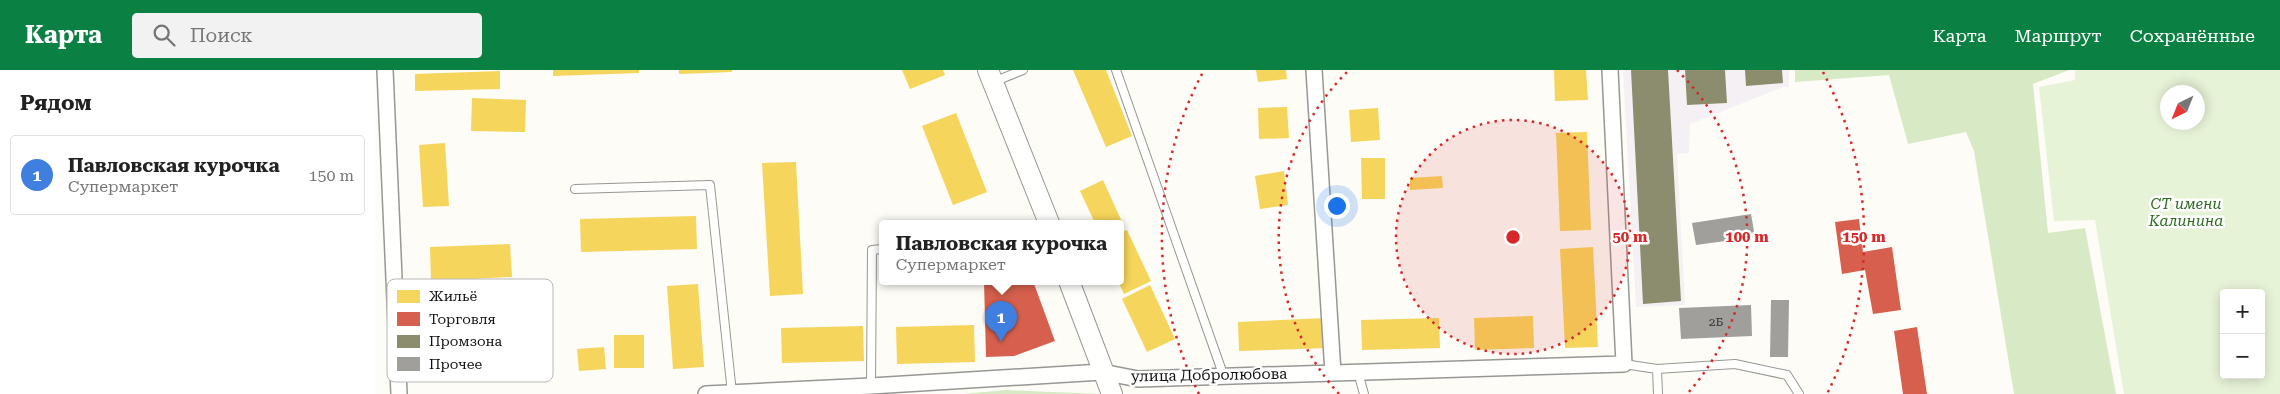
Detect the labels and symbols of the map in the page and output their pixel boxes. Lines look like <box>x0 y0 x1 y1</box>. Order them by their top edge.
north arrow <box>2160 85 2205 130</box>
your location <box>1324 193 1350 219</box>
park label: СТ имени Калинина <box>2148 195 2223 230</box>
centre of rings <box>1504 228 1522 246</box>
text: 50 m <box>1612 228 1648 246</box>
text: 100 m <box>1725 228 1769 246</box>
text: 150 m <box>1842 228 1886 246</box>
legend <box>387 279 553 382</box>
text: Жильё <box>429 288 478 304</box>
pin: 1 <box>985 301 1017 342</box>
text: Торговля <box>429 311 496 327</box>
house number: 2Б <box>1709 315 1724 329</box>
text: Промзона <box>429 333 503 349</box>
text: Прочее <box>429 356 482 372</box>
street label: улица Добролюбова <box>1131 365 1287 385</box>

